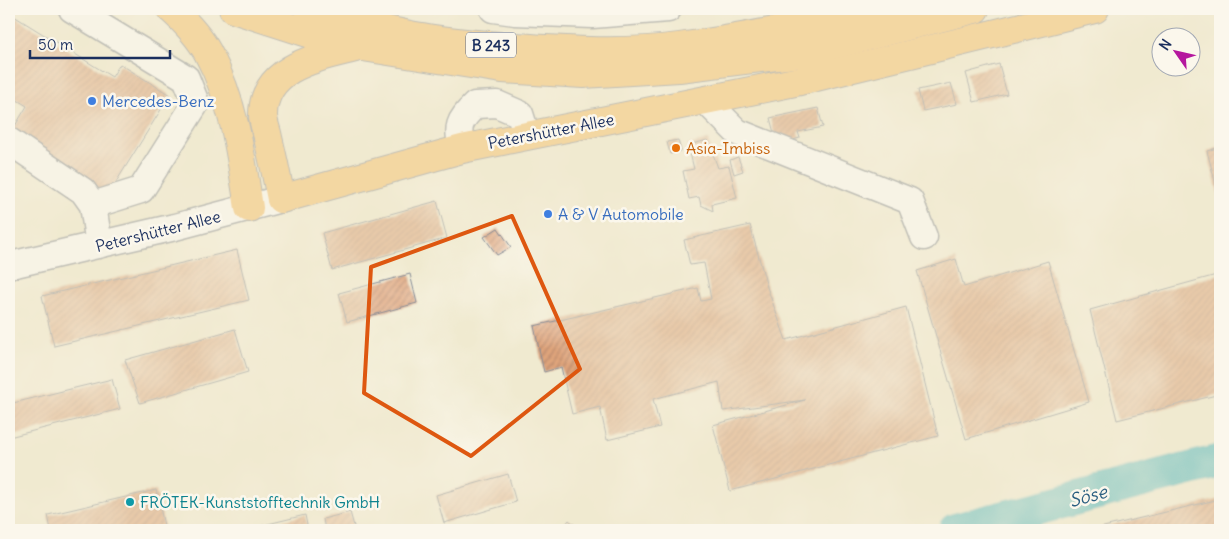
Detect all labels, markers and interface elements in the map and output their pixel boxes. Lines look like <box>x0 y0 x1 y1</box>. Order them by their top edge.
scale bar <box>30 28 170 60</box>
north arrow <box>1152 28 1202 78</box>
road number: B 243 <box>466 32 516 58</box>
text: 50 m <box>38 35 73 54</box>
text: N <box>1155 36 1175 54</box>
place label: Mercedes-Benz <box>102 91 215 111</box>
marker: Mercedes-Benz <box>86 95 98 107</box>
street label: Petershütter Allee <box>486 109 616 153</box>
place label: Asia-Imbiss <box>686 138 770 158</box>
marker: Asia-Imbiss <box>670 142 682 154</box>
place label: A & V Automobile <box>558 204 684 224</box>
street label: Petershütter Allee <box>93 206 223 256</box>
marker: A & V Automobile <box>542 208 554 220</box>
water label: Söse <box>1067 480 1111 512</box>
place label: FRÖTEK-Kunststofftechnik GmbH <box>140 492 380 512</box>
marker: FRÖTEK-Kunststofftechnik GmbH <box>124 496 136 508</box>

